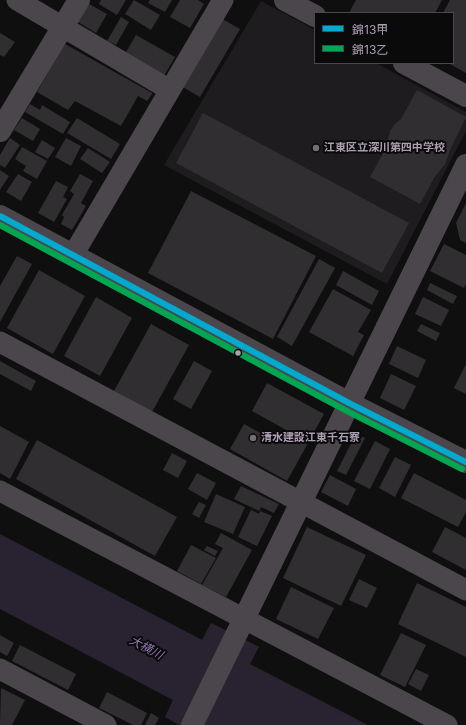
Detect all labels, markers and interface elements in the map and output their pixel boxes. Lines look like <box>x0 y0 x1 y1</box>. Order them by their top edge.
legend <box>314 12 454 64</box>
text: 錦13甲 <box>352 22 388 37</box>
text: 錦13乙 <box>352 42 388 57</box>
place label: 江東区立深川第四中学校 <box>324 141 445 155</box>
marker: 江東区立深川第四中学校 <box>311 143 321 153</box>
unlabelled marker <box>233 348 243 358</box>
place label: 清水建設江東千石寮 <box>261 431 360 445</box>
marker: 清水建設江東千石寮 <box>248 433 258 443</box>
water label: 大横川 <box>127 633 165 663</box>

